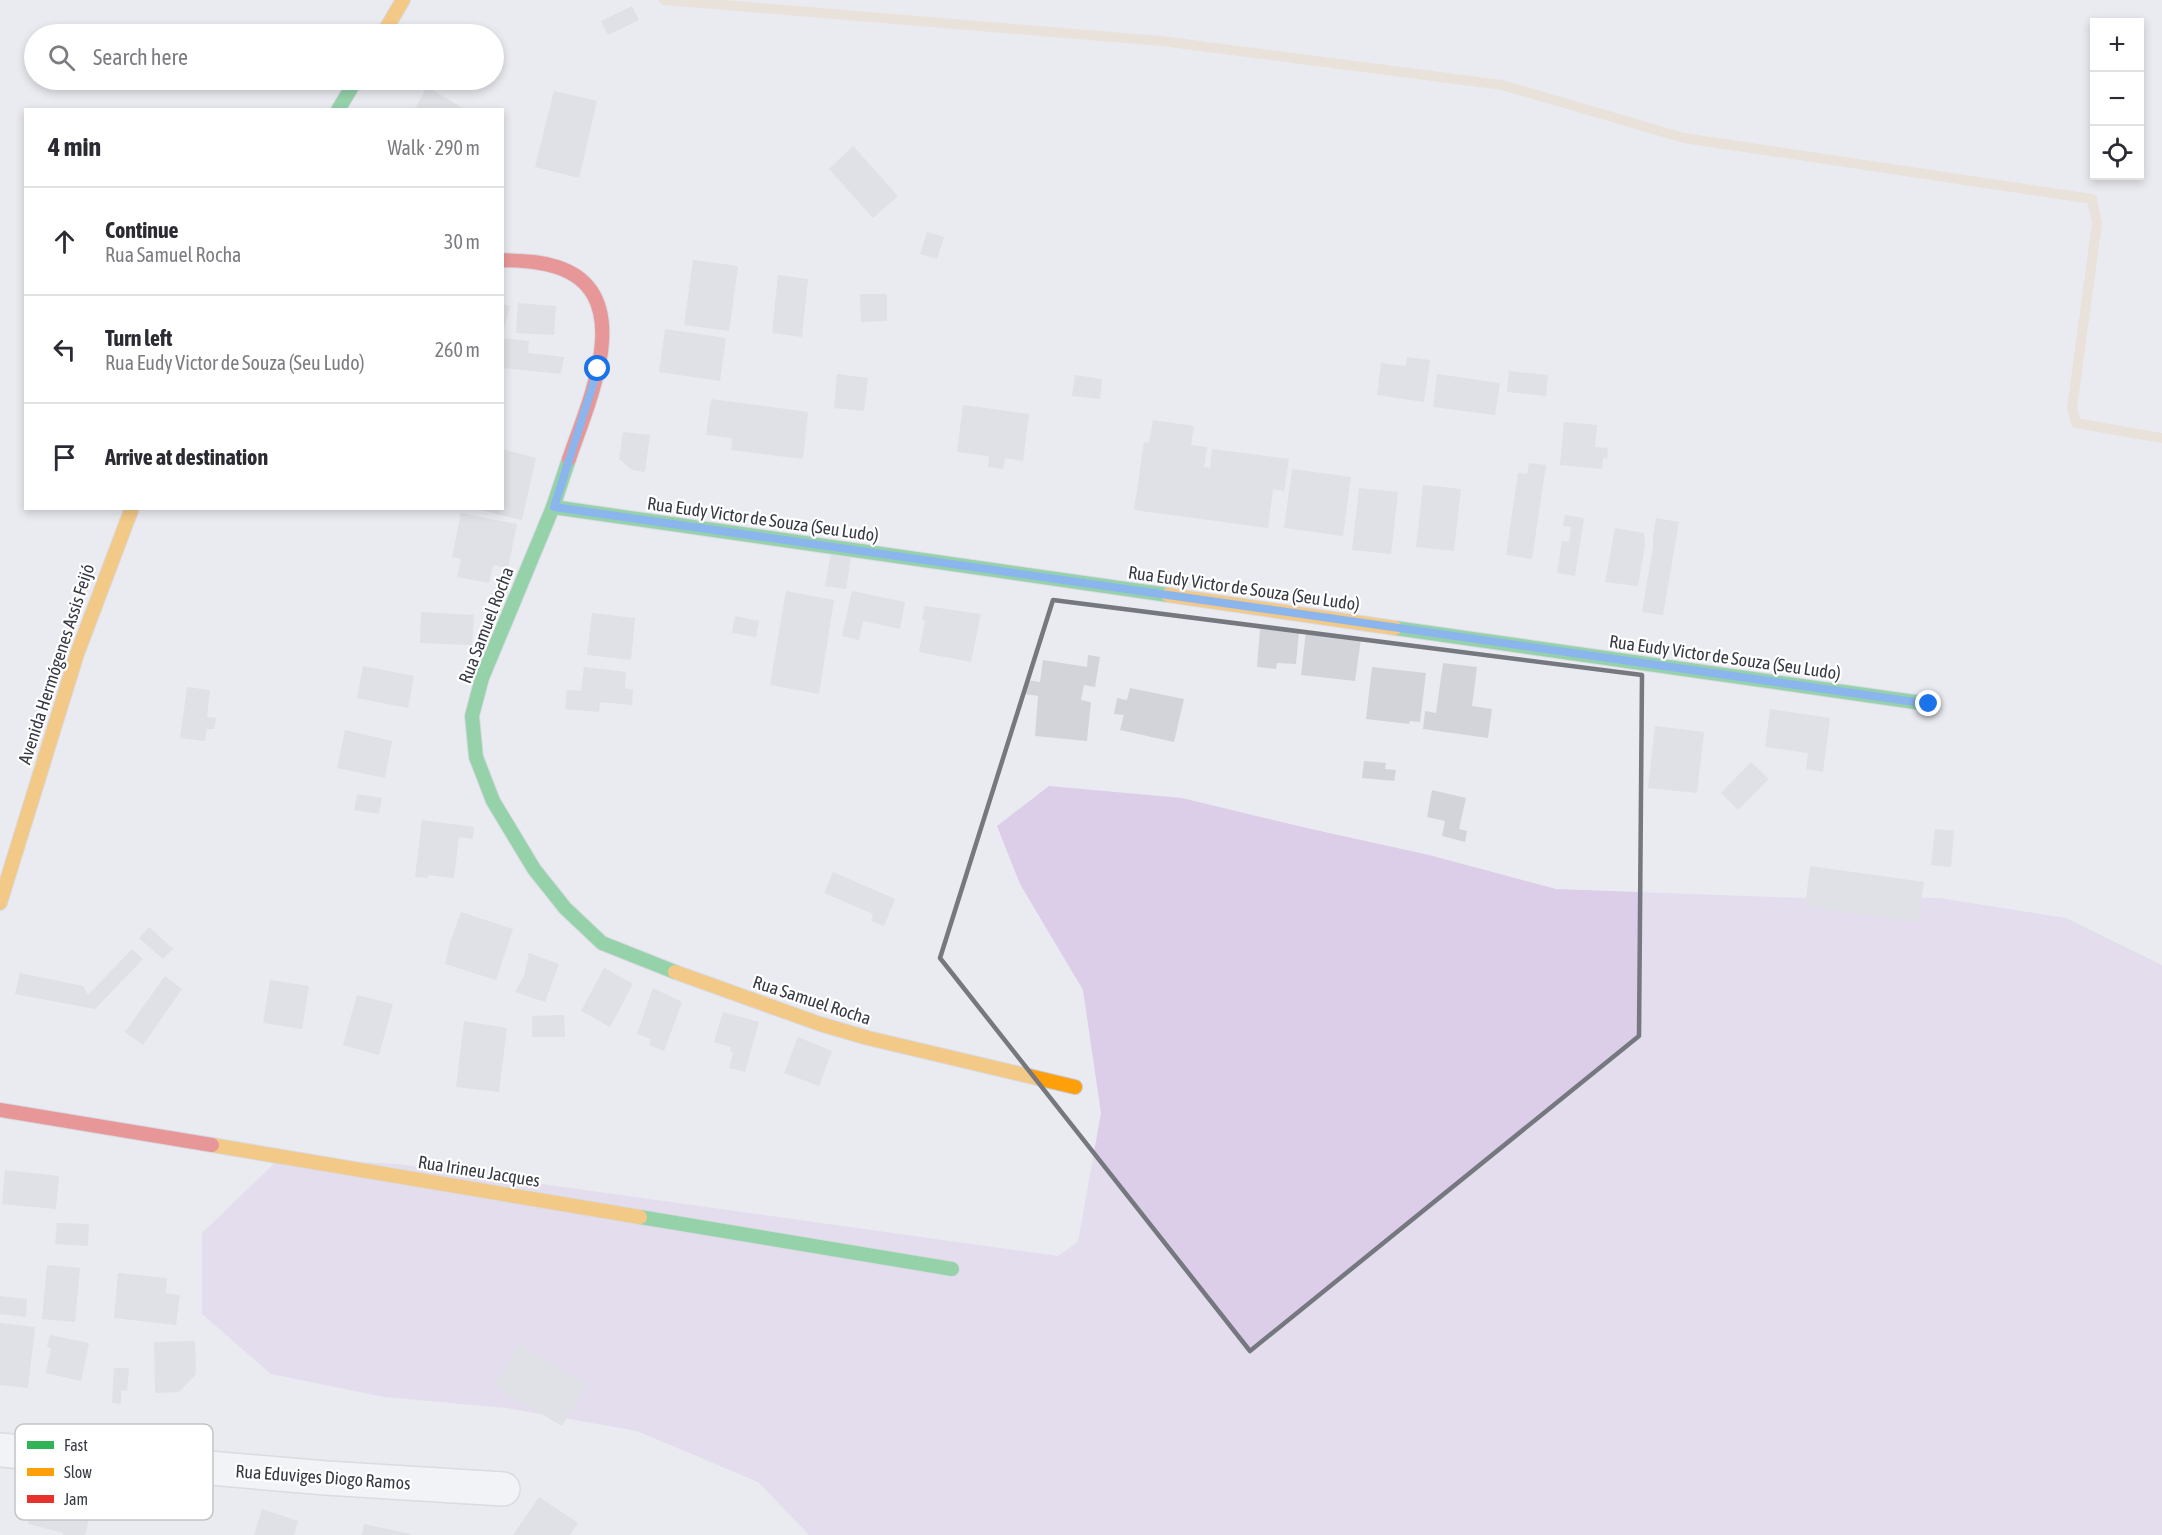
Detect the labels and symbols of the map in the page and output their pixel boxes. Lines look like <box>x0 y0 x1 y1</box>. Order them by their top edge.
route start <box>584 355 610 381</box>
street label: Rua Eudy Victor de Souza (Seu Ludo) <box>646 492 880 546</box>
street label: Avenida Hermógenes Assis Feijó <box>14 561 98 767</box>
street label: Rua Eudy Victor de Souza (Seu Ludo) <box>1127 561 1361 615</box>
street label: Rua Samuel Rocha <box>454 564 518 686</box>
street label: Rua Eudy Victor de Souza (Seu Ludo) <box>1608 630 1842 684</box>
route end <box>1915 690 1941 716</box>
street label: Rua Samuel Rocha <box>750 971 874 1029</box>
street label: Rua Irineu Jacques <box>417 1151 541 1191</box>
legend <box>15 1424 213 1520</box>
text: Fast <box>64 1436 88 1454</box>
street label: Rua Eduviges Diogo Ramos <box>235 1460 411 1494</box>
text: Slow <box>64 1463 92 1481</box>
text: Jam <box>64 1490 88 1508</box>

